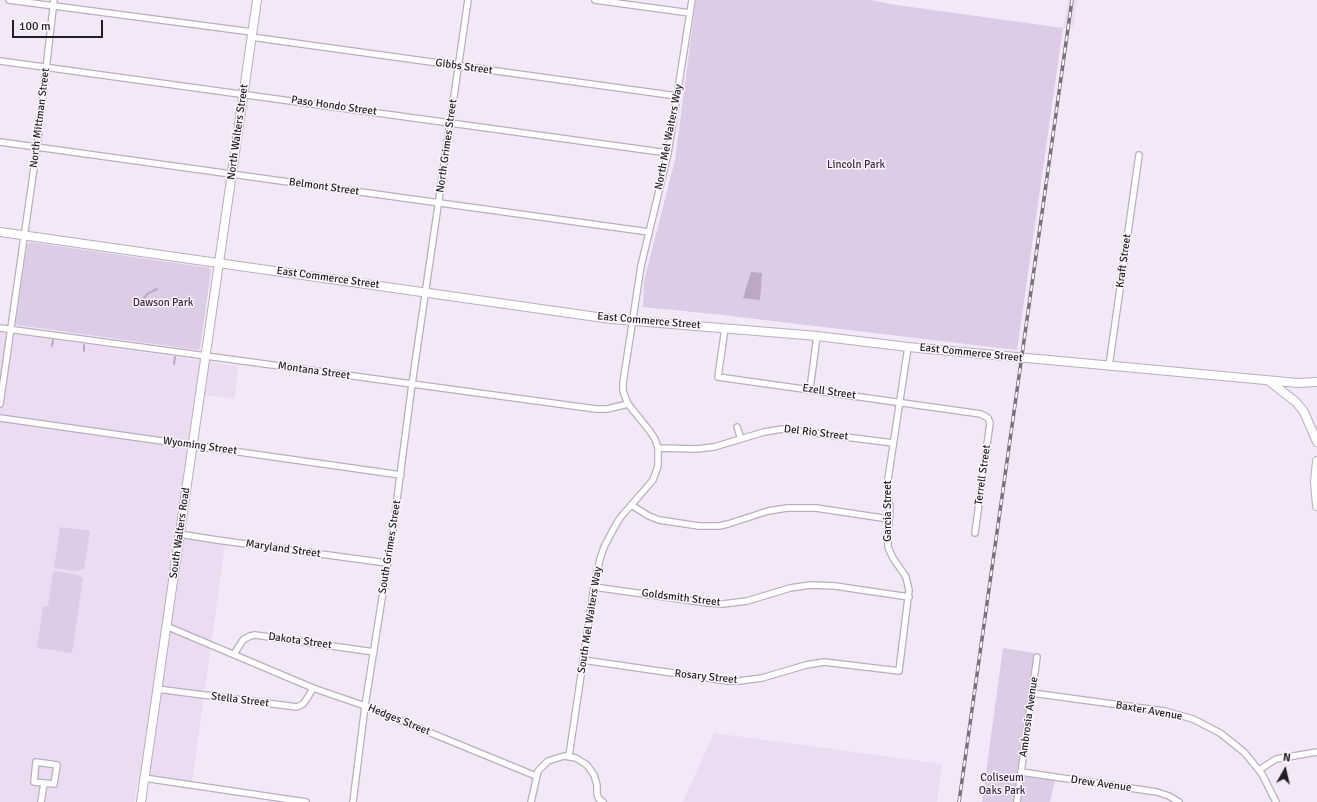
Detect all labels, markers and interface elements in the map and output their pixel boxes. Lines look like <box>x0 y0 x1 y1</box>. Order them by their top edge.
scale bar <box>14 12 105 38</box>
text: 100 m <box>19 19 51 34</box>
street label: Gibbs Street <box>435 56 493 78</box>
street label: North Mittman Street <box>27 67 53 169</box>
street label: North Walters Street <box>225 83 251 181</box>
street label: North Mel Waiters Way <box>652 83 686 191</box>
street label: Paso Hondo Street <box>290 93 378 119</box>
street label: North Grimes Street <box>434 98 460 194</box>
park label: Lincoln Park <box>827 158 885 172</box>
street label: Belmont Street <box>288 176 360 198</box>
street label: Kraft Street <box>1114 233 1134 289</box>
street label: East Commerce Street <box>276 264 380 292</box>
park label: Dawson Park <box>133 296 193 310</box>
street label: East Commerce Street <box>597 310 701 332</box>
street label: East Commerce Street <box>919 341 1023 365</box>
street label: Montana Street <box>277 359 351 383</box>
street label: Ezell Street <box>801 382 857 402</box>
street label: Del Rio Street <box>783 423 849 443</box>
street label: Wyoming Street <box>162 434 238 458</box>
street label: Terrell Street <box>972 444 994 506</box>
street label: Garcia Street <box>881 480 895 542</box>
street label: South Walters Road <box>167 487 193 579</box>
street label: South Grimes Street <box>376 499 404 595</box>
street label: Maryland Street <box>245 537 321 561</box>
street label: South Mel Waiters Way <box>575 566 605 674</box>
street label: Goldsmith Street <box>641 587 721 609</box>
street label: Dakota Street <box>267 630 333 652</box>
street label: Rosary Street <box>674 667 738 687</box>
street label: Ambrosia Avenue <box>1017 676 1041 758</box>
street label: Stella Street <box>210 690 270 710</box>
street label: Baxter Avenue <box>1115 699 1183 723</box>
street label: Hedges Street <box>366 702 432 738</box>
north arrow <box>1265 750 1305 790</box>
text: N <box>1282 751 1291 765</box>
park label: Coliseum Oaks Park <box>979 771 1025 797</box>
street label: Drew Avenue <box>1070 773 1132 795</box>

